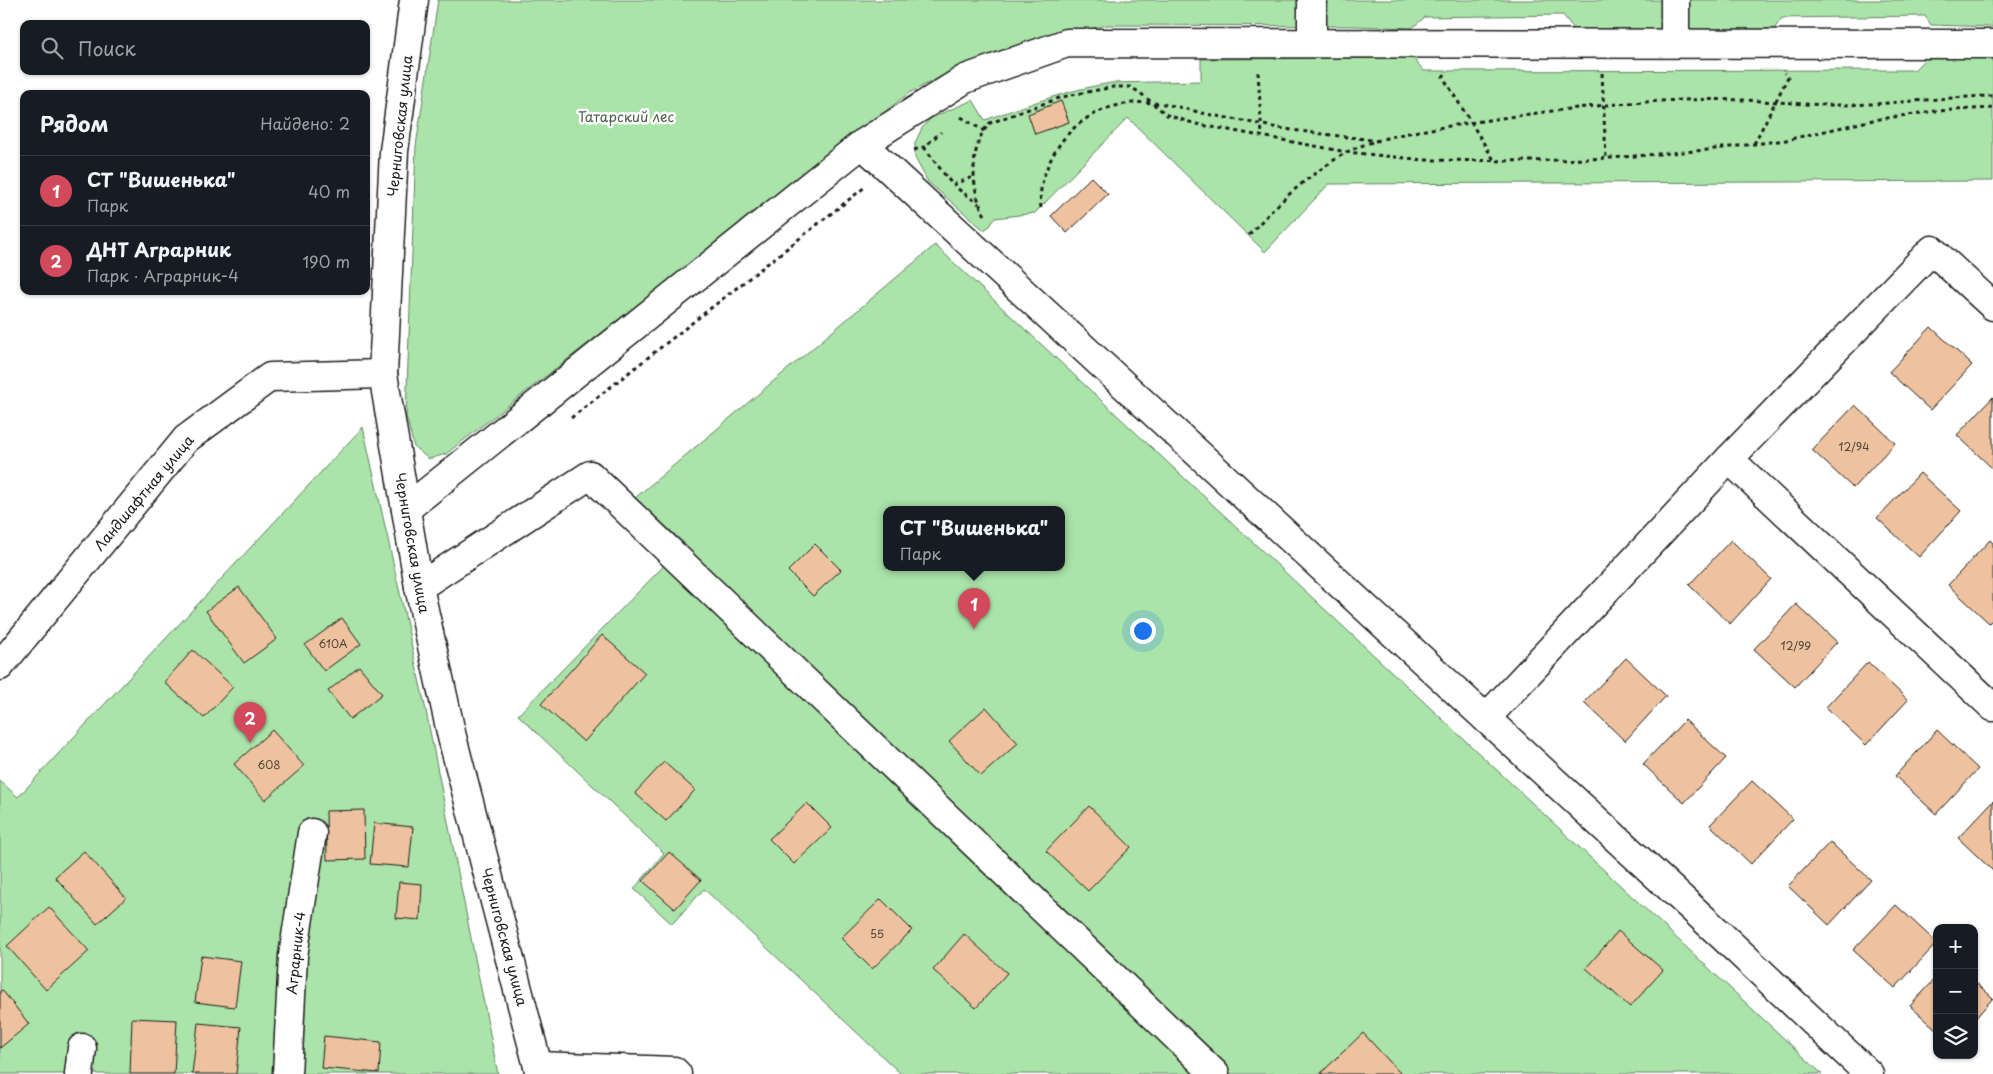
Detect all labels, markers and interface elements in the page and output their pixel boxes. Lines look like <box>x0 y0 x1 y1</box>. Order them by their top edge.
search box <box>20 20 370 75</box>
icon: search <box>38 34 66 62</box>
text: Поиск <box>78 34 136 62</box>
street label: Черниговская улица <box>382 54 417 198</box>
park label: Татарский лес <box>578 106 674 127</box>
text: Рядом <box>40 107 108 139</box>
text: Найдено: 2 <box>260 111 350 135</box>
text: СТ "Вишенька" <box>87 165 236 193</box>
text: 1 <box>52 179 60 203</box>
text: 40 m <box>308 179 350 203</box>
text: Парк <box>87 193 128 217</box>
text: ДНТ Аграрник <box>87 235 231 263</box>
text: 2 <box>50 249 62 273</box>
text: 190 m <box>302 249 350 273</box>
text: Парк · Аграрник-4 <box>87 263 239 287</box>
street label: Ландшафтная улица <box>89 430 199 555</box>
house number: 12/94 <box>1839 438 1869 455</box>
street label: Черниговская улица <box>390 471 435 615</box>
popup <box>883 506 1065 571</box>
text: СТ "Вишенька" <box>900 513 1048 541</box>
text: Парк <box>900 541 941 565</box>
pin: 1 <box>958 588 990 629</box>
your location <box>1130 618 1156 644</box>
house number: 610А <box>319 635 348 652</box>
house number: 12/99 <box>1781 637 1811 654</box>
pin: 2 <box>234 702 266 743</box>
house number: 608 <box>258 756 280 773</box>
street label: Черниговская улица <box>476 865 533 1008</box>
street label: Аграрник-4 <box>281 910 310 996</box>
map controls <box>1933 924 1978 1059</box>
button: + <box>1933 924 1978 969</box>
house number: 55 <box>870 925 884 942</box>
button: − <box>1933 969 1978 1014</box>
button: layers <box>1933 1014 1978 1059</box>

